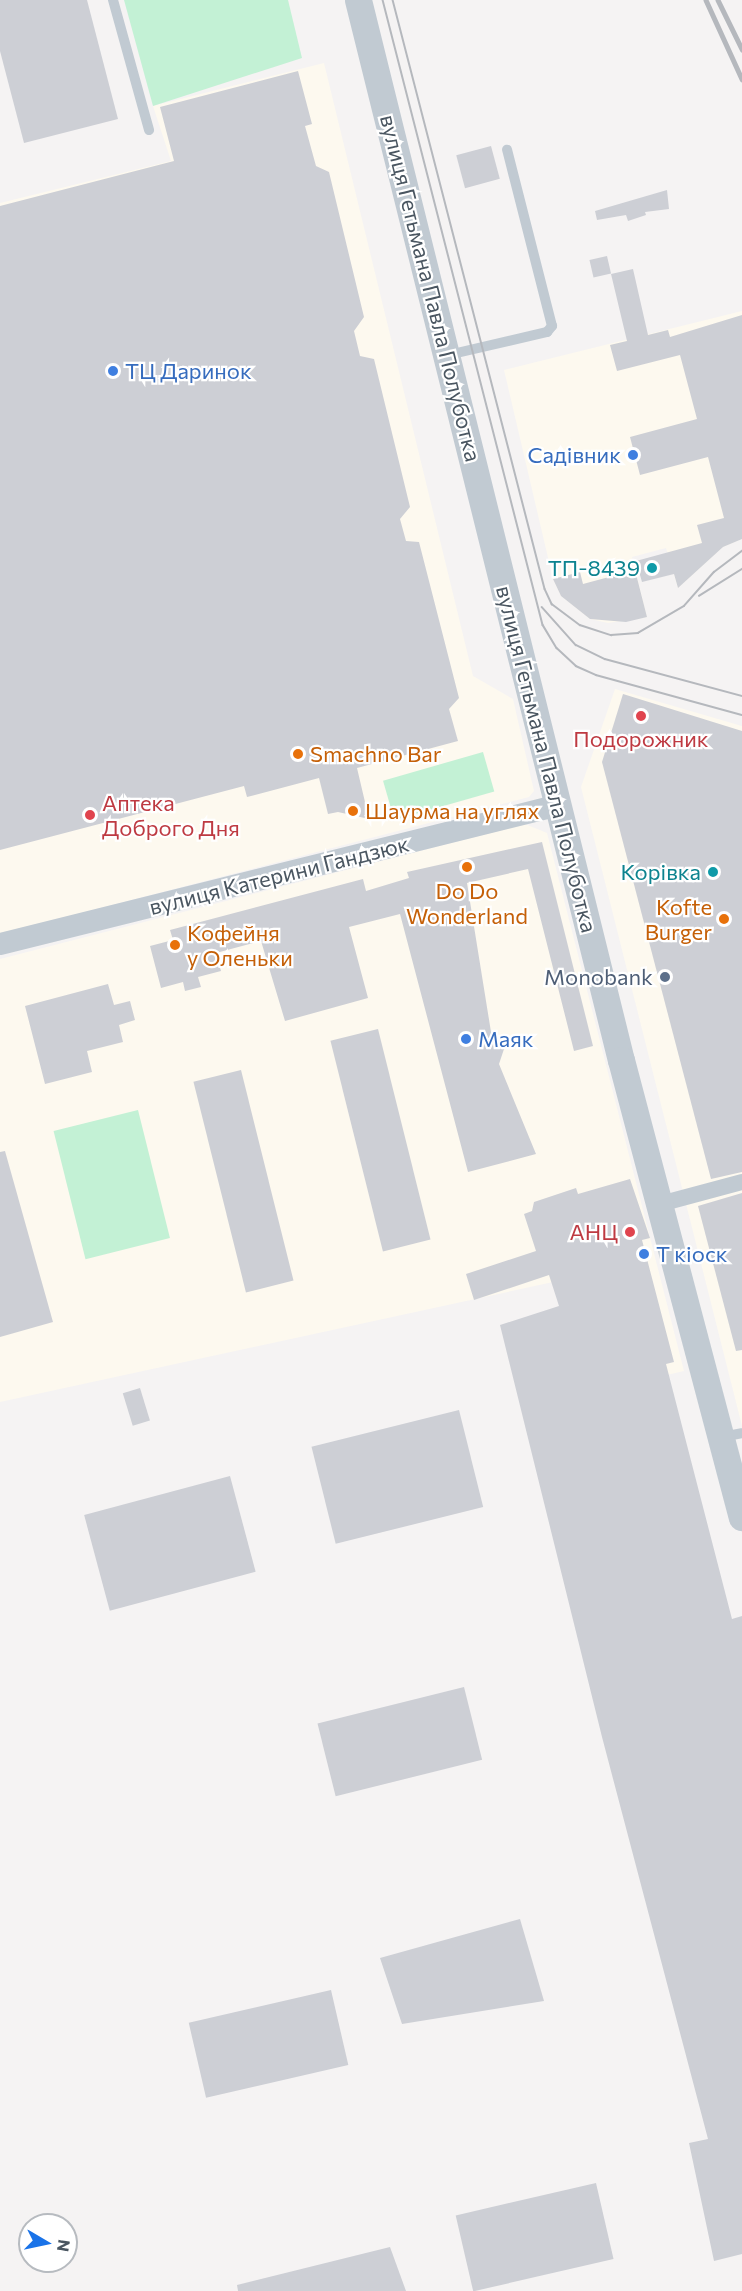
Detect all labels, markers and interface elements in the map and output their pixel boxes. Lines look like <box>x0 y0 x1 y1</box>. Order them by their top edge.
street label: вулиця Гетьмана Павла Полуботка <box>375 112 487 464</box>
place label: ТЦ Даринок <box>125 358 252 384</box>
marker: ТЦ Даринок <box>106 364 120 378</box>
place label: Садівник <box>527 442 621 468</box>
marker: Садівник <box>626 448 640 462</box>
place label: ТП-8439 <box>548 555 640 581</box>
marker: ТП-8439 <box>645 561 659 575</box>
street label: вулиця Гетьмана Павла Полуботка <box>491 583 603 935</box>
marker: Подорожник <box>634 709 648 723</box>
place label: Подорожник <box>573 726 709 752</box>
place label: Smachno Bar <box>310 741 442 767</box>
marker: Smachno Bar <box>291 747 305 761</box>
place label: Аптека Доброго Дня <box>102 789 240 840</box>
place label: Шаурма на углях <box>365 798 539 824</box>
marker: Шаурма на углях <box>346 804 360 818</box>
marker: Аптека Доброго Дня <box>83 808 97 822</box>
street label: вулиця Катерини Гандзюк <box>146 830 412 920</box>
place label: Корівка <box>621 859 701 885</box>
marker: Do Do Wonderland <box>460 860 474 874</box>
marker: Корівка <box>706 865 720 879</box>
place label: Do Do Wonderland <box>406 877 528 928</box>
place label: Kofte Burger <box>645 893 712 944</box>
marker: Kofte Burger <box>717 912 731 926</box>
place label: Кофейня у Оленьки <box>187 919 293 970</box>
marker: Кофейня у Оленьки <box>168 938 182 952</box>
place label: Monobank <box>544 964 653 990</box>
marker: Monobank <box>658 970 672 984</box>
place label: Маяк <box>478 1026 534 1052</box>
marker: Маяк <box>459 1032 473 1046</box>
place label: АНЦ <box>570 1219 618 1245</box>
marker: АНЦ <box>623 1225 637 1239</box>
place label: Т кіоск <box>656 1241 728 1267</box>
marker: Т кіоск <box>637 1247 651 1261</box>
north arrow <box>18 2213 78 2273</box>
text: N <box>54 2238 75 2253</box>

